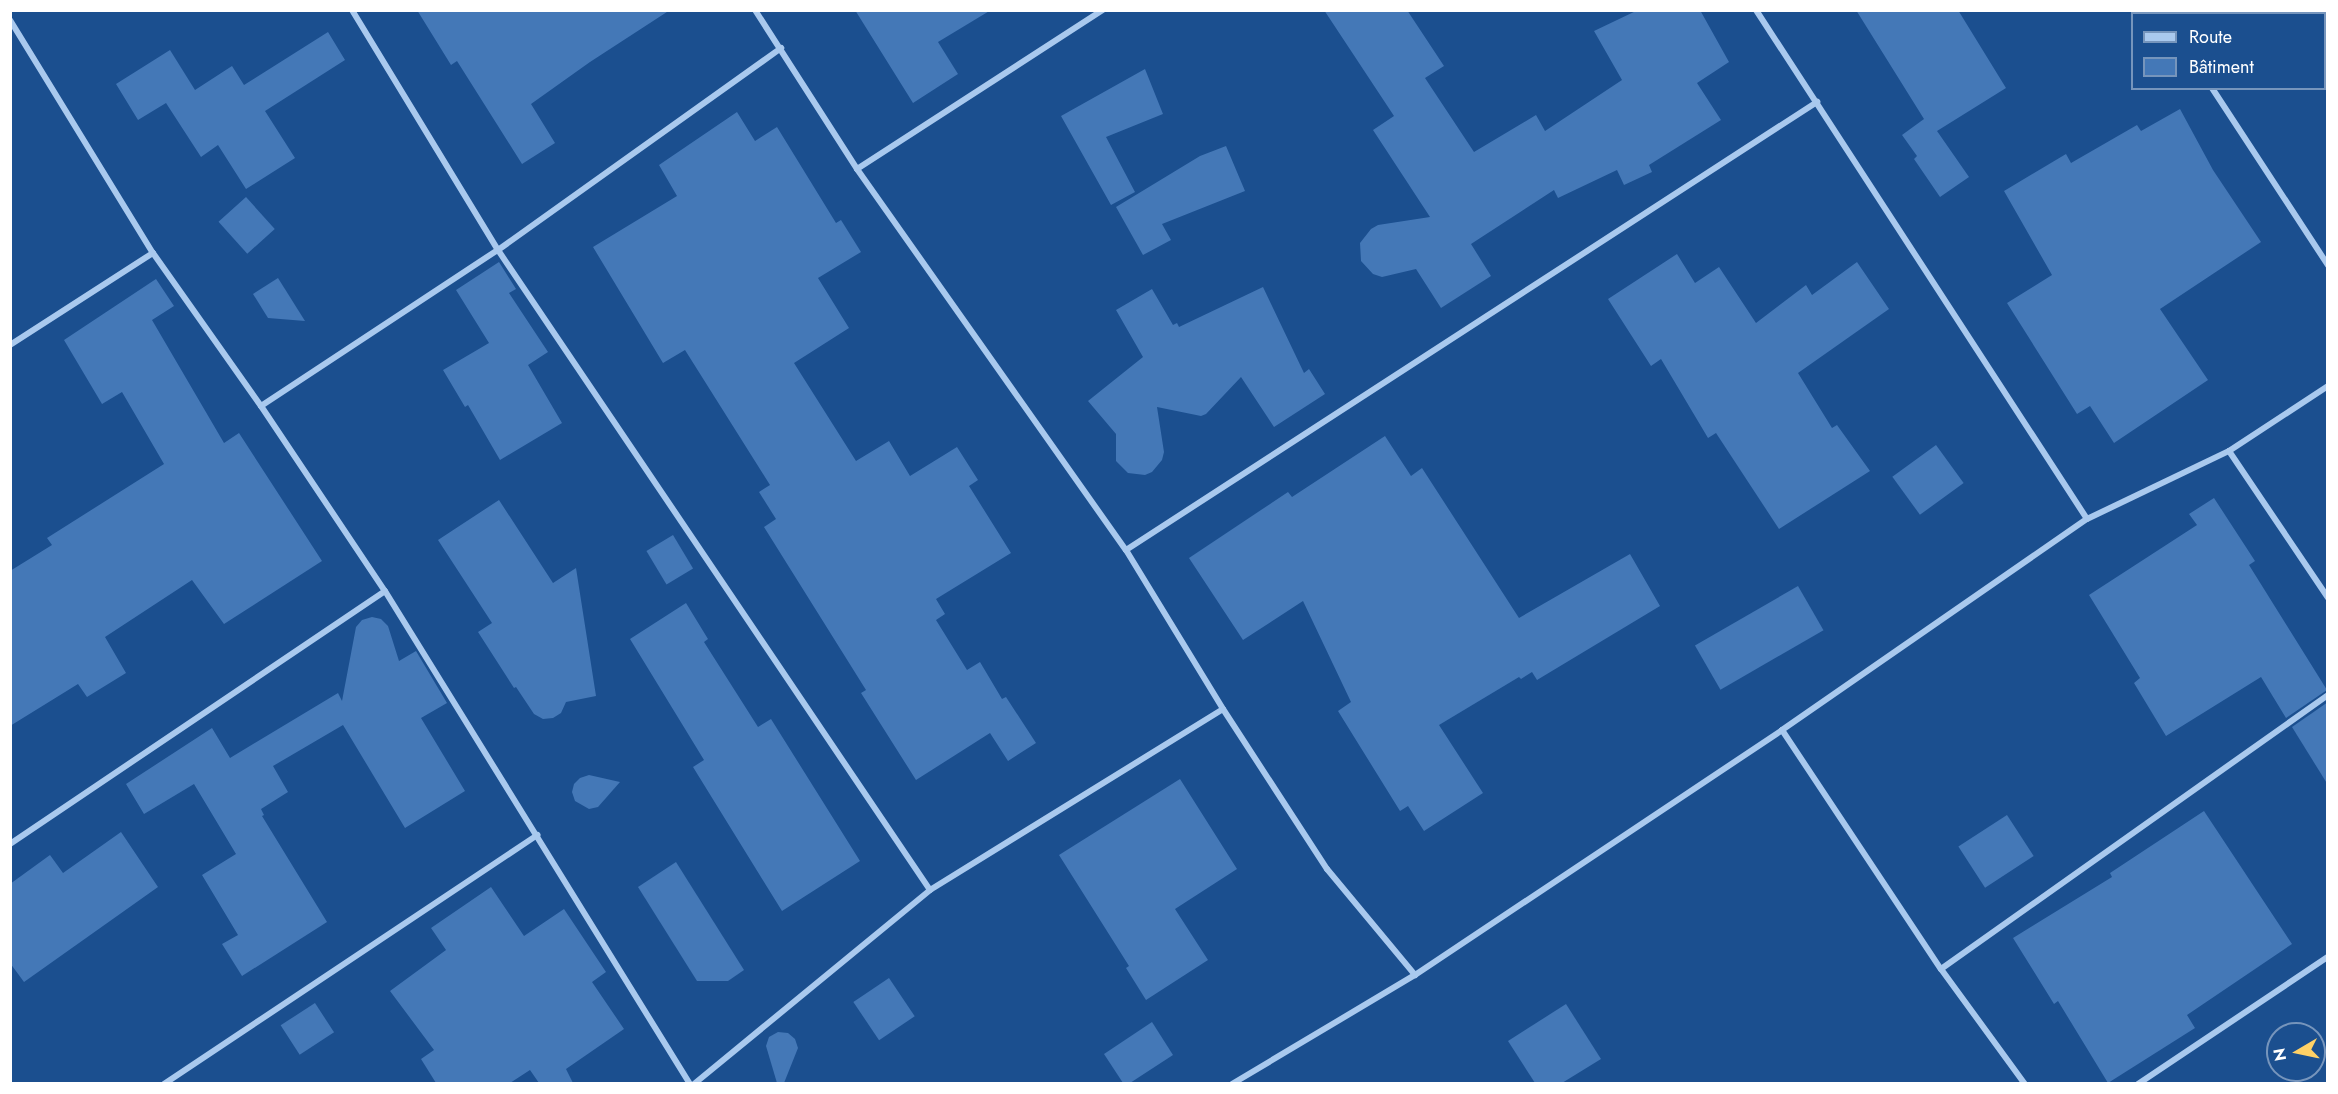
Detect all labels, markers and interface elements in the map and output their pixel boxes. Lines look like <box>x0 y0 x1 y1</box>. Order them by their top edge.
legend <box>2131 12 2326 90</box>
text: Route <box>2189 24 2232 50</box>
text: Bâtiment <box>2189 54 2254 80</box>
north arrow <box>2266 1022 2326 1082</box>
text: N <box>2267 1047 2292 1063</box>

